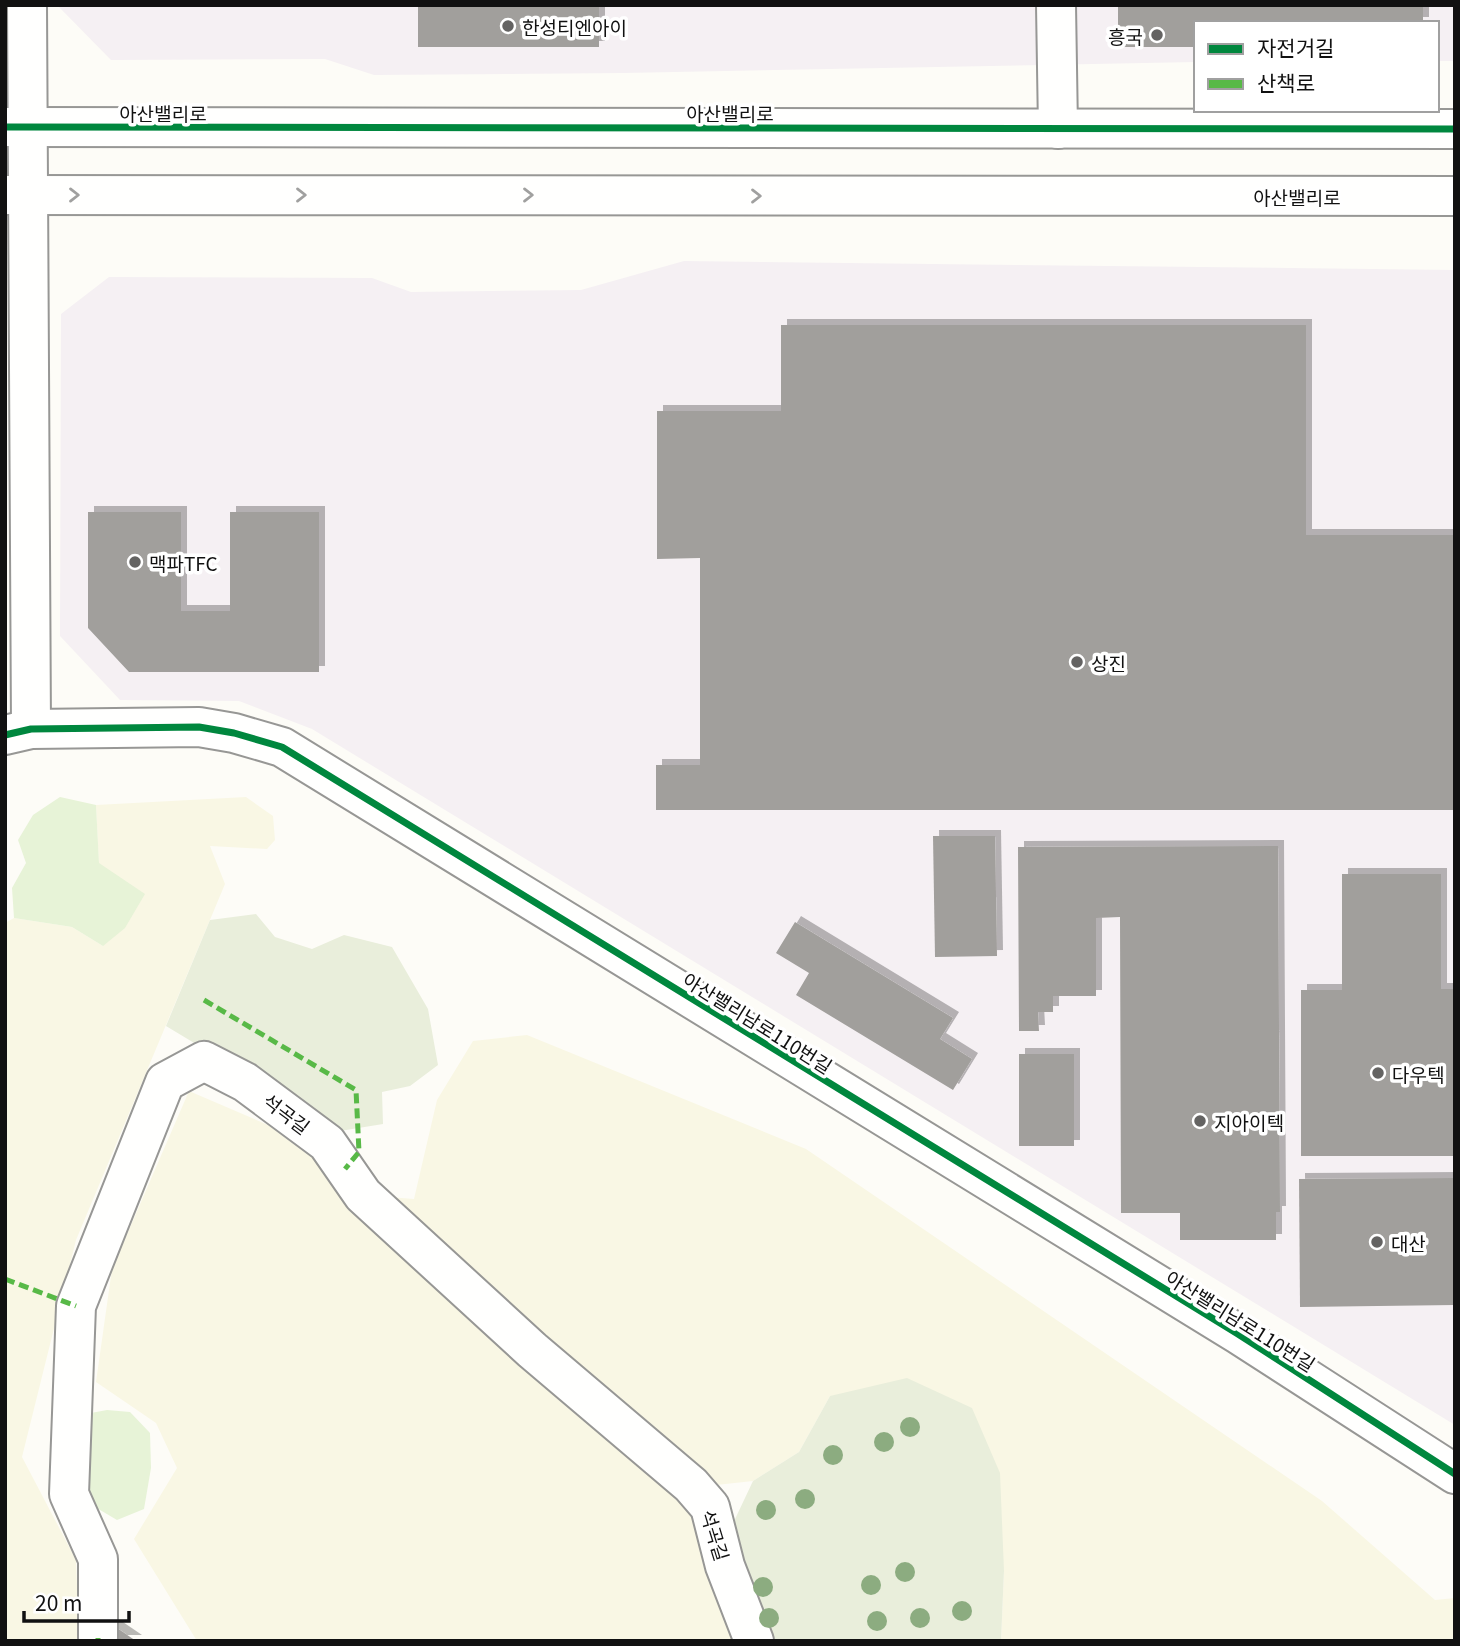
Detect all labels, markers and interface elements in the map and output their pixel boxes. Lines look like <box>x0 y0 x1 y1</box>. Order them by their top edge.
place label: 한성티엔아이 <box>522 13 627 40</box>
marker: 한성티엔아이 <box>500 18 516 34</box>
legend <box>1194 21 1439 112</box>
place label: 흥국 <box>1108 22 1143 49</box>
marker: 흥국 <box>1149 27 1165 43</box>
text: 자전거길 <box>1257 32 1334 62</box>
text: 산책로 <box>1257 67 1315 97</box>
street label: 아산밸리로 <box>119 99 207 126</box>
street label: 아산밸리로 <box>686 99 774 126</box>
street label: 아산밸리로 <box>1253 183 1341 210</box>
one-way arrow <box>69 187 79 203</box>
one-way arrow <box>296 187 307 203</box>
one-way arrow <box>524 187 534 203</box>
one-way arrow <box>751 188 762 203</box>
place label: 맥파TFC <box>149 549 218 576</box>
marker: 맥파TFC <box>127 554 143 570</box>
place label: 상진 <box>1091 649 1126 676</box>
marker: 상진 <box>1069 654 1085 670</box>
street label: 아산밸리남로110번길 <box>678 965 838 1079</box>
place label: 다우텍 <box>1392 1060 1444 1087</box>
marker: 다우텍 <box>1370 1065 1386 1081</box>
street label: 석곡길 <box>258 1086 316 1140</box>
place label: 지아이텍 <box>1214 1108 1284 1135</box>
marker: 지아이텍 <box>1192 1113 1208 1129</box>
place label: 대산 <box>1391 1229 1426 1256</box>
marker: 대산 <box>1369 1234 1385 1250</box>
street label: 아산밸리남로110번길 <box>1161 1263 1321 1377</box>
street label: 석곡길 <box>695 1506 737 1564</box>
scale bar <box>24 1580 130 1624</box>
text: 20 m <box>35 1587 82 1617</box>

